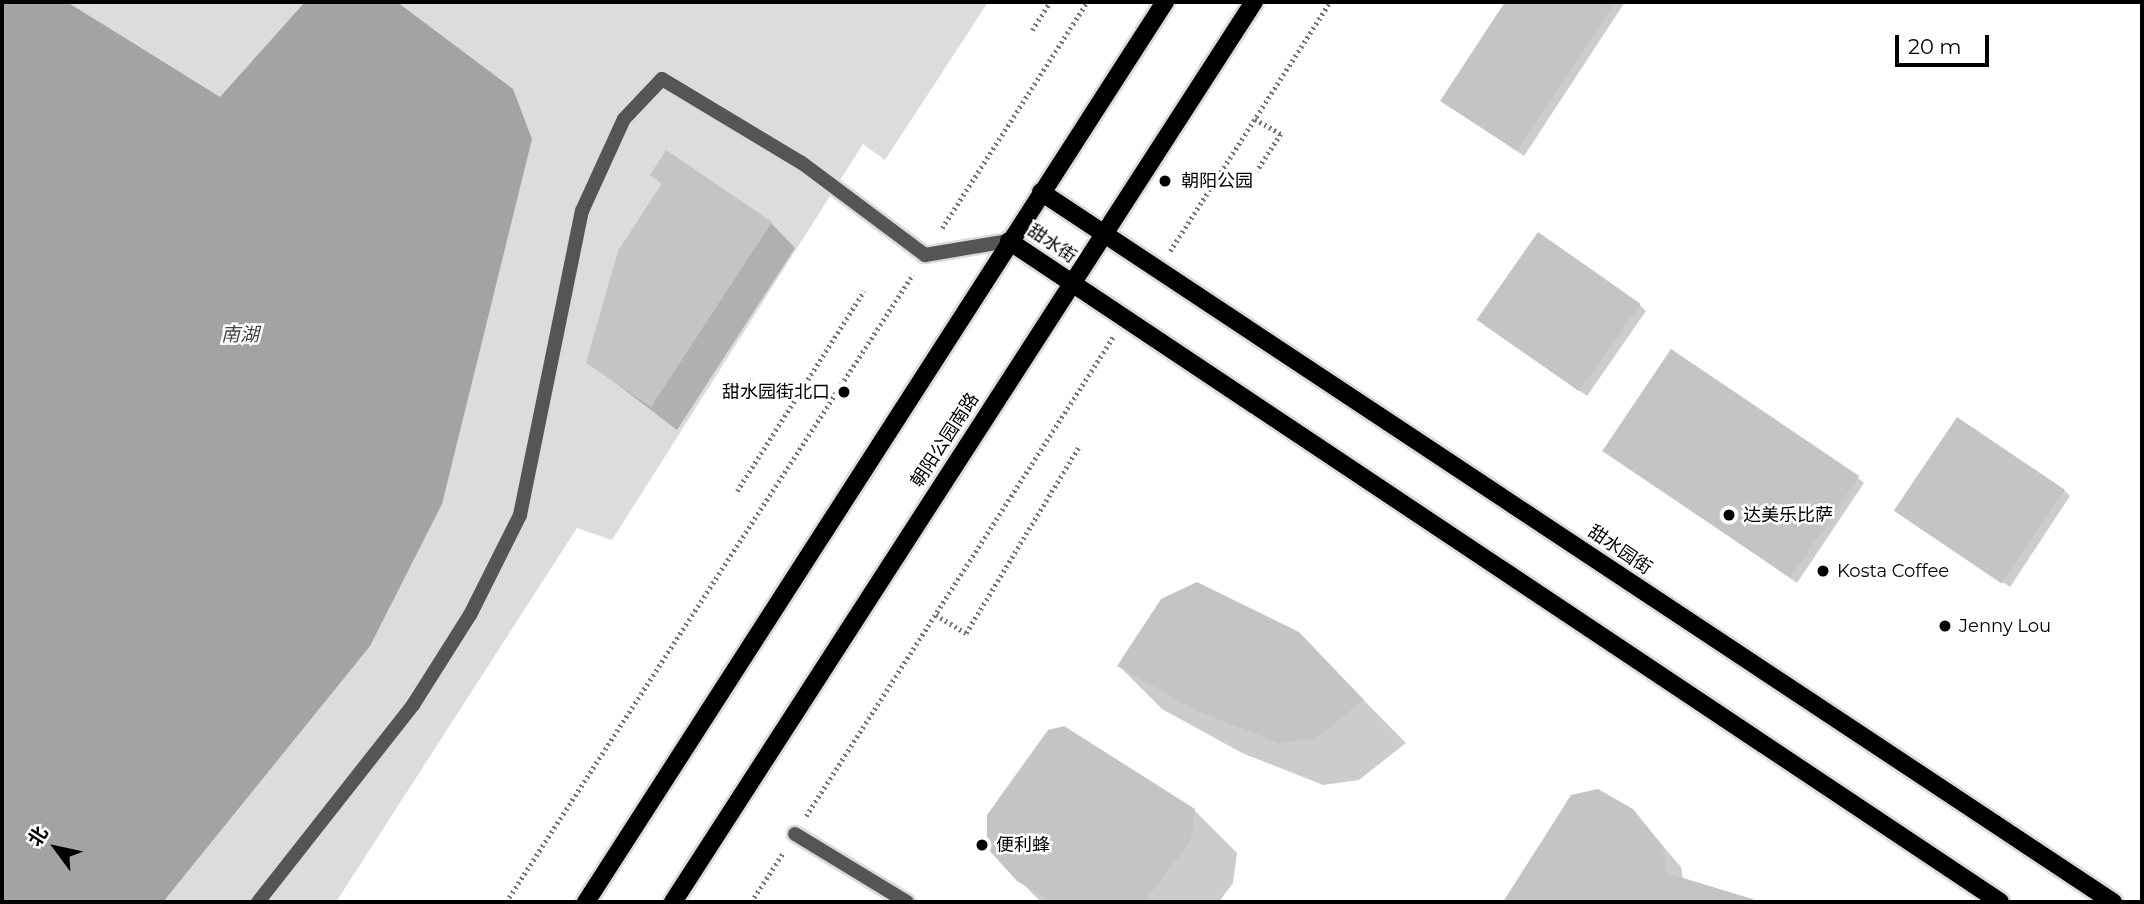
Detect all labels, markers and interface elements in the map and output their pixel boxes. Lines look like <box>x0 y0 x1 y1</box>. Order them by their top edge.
scale bar <box>1899 21 1994 65</box>
text: 20 m <box>1908 34 1962 59</box>
place label: 朝阳公园 <box>1181 170 1253 192</box>
marker: 朝阳公园 <box>1155 171 1175 191</box>
street label: 甜水街 <box>1024 220 1080 268</box>
water label: 南湖 <box>221 324 259 346</box>
place label: 甜水园街北口 <box>722 381 830 403</box>
marker: 甜水园街北口 <box>836 384 852 400</box>
street label: 朝阳公园南路 <box>907 389 983 491</box>
place label: 达美乐比萨 <box>1743 504 1833 526</box>
marker: 达美乐比萨 <box>1721 507 1737 523</box>
street label: 甜水园街 <box>1584 521 1656 579</box>
place label: Kosta Coffee <box>1837 560 1949 582</box>
marker: Kosta Coffee <box>1815 563 1831 579</box>
place label: Jenny Lou <box>1959 615 2051 637</box>
marker: Jenny Lou <box>1937 618 1953 634</box>
north arrow <box>21 813 91 883</box>
text: 北 <box>23 822 53 851</box>
place label: 便利蜂 <box>996 834 1050 856</box>
marker: 便利蜂 <box>974 837 990 853</box>

